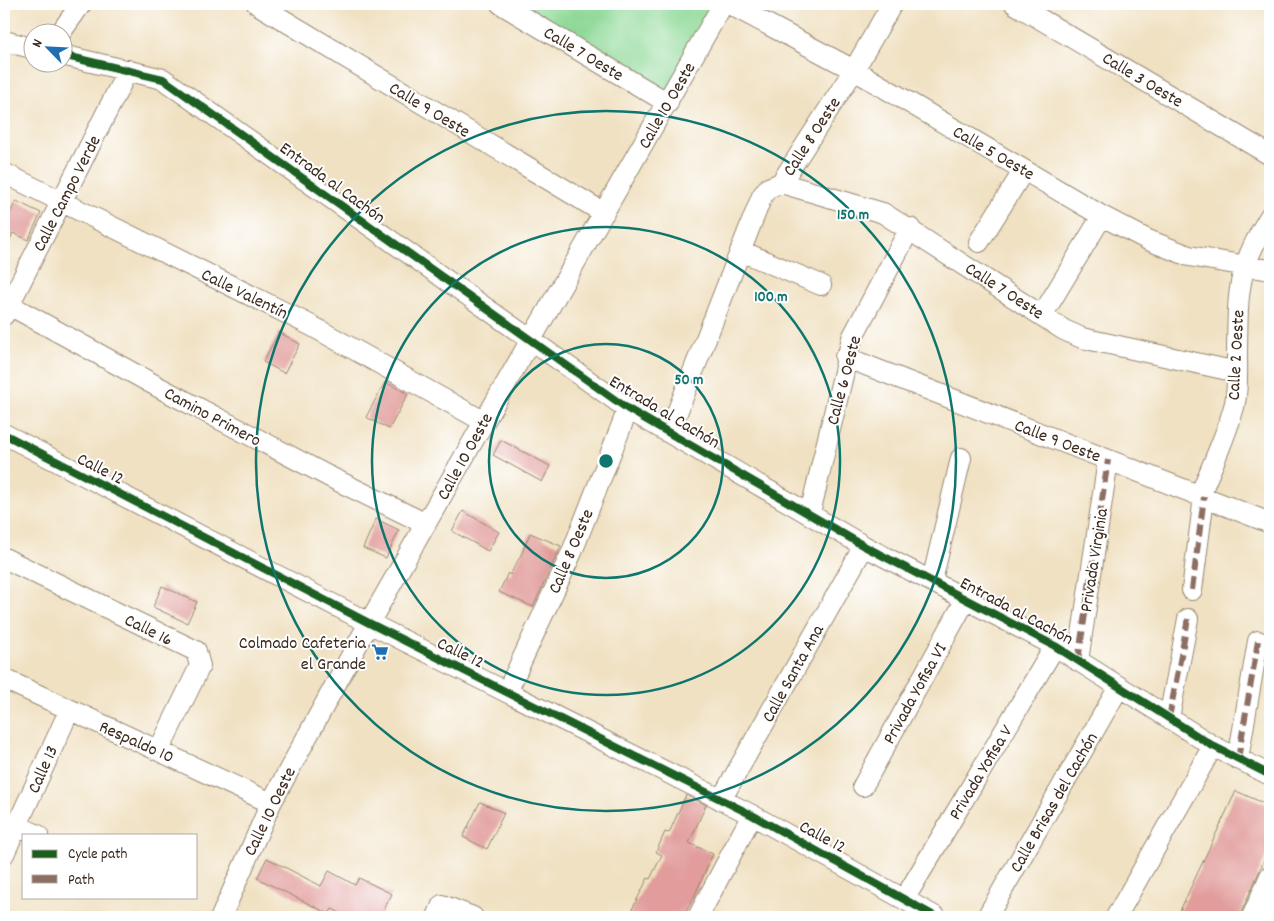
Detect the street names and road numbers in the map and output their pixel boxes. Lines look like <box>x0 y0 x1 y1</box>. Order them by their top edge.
street label: Calle 7 Oeste <box>538 21 628 89</box>
street label: Calle 3 Oeste <box>1097 47 1187 115</box>
street label: Calle 10 Oeste <box>633 58 703 154</box>
street label: Calle 9 Oeste <box>383 77 474 145</box>
street label: Calle 8 Oeste <box>778 93 848 182</box>
street label: Calle 5 Oeste <box>947 121 1038 188</box>
street label: Calle Campo Verde <box>28 132 108 257</box>
street label: Entrada al Cachón <box>274 137 390 231</box>
street label: Calle 7 Oeste <box>959 257 1048 327</box>
street label: Calle Valentín <box>196 263 292 327</box>
street label: Calle 2 Oeste <box>1223 309 1252 401</box>
street label: Calle 6 Oeste <box>822 333 869 428</box>
street label: Entrada al Cachón <box>604 370 724 456</box>
street label: Camino Primero <box>159 382 265 454</box>
street label: Calle 10 Oeste <box>432 409 500 505</box>
street label: Calle 9 Oeste <box>1010 414 1104 470</box>
street label: Calle 12 <box>72 448 128 493</box>
street label: Calle 8 Oeste <box>543 506 601 598</box>
street label: Privada Virginia <box>1075 506 1116 614</box>
street label: Entrada al Cachón <box>955 572 1077 653</box>
street label: Calle 16 <box>120 609 176 654</box>
street label: Calle Santa Ana <box>757 620 832 728</box>
street label: Calle 12 <box>432 632 488 676</box>
street label: Privada Yofisa VI <box>878 639 955 749</box>
street label: Respaldo 10 <box>95 716 177 771</box>
street label: Privada Yofisa V <box>944 721 1021 826</box>
street label: Calle Brisas del Cachón <box>1005 729 1106 878</box>
street label: Calle 13 <box>23 742 66 798</box>
street label: Calle 10 Oeste <box>239 763 304 861</box>
street label: Calle 12 <box>794 815 850 861</box>

